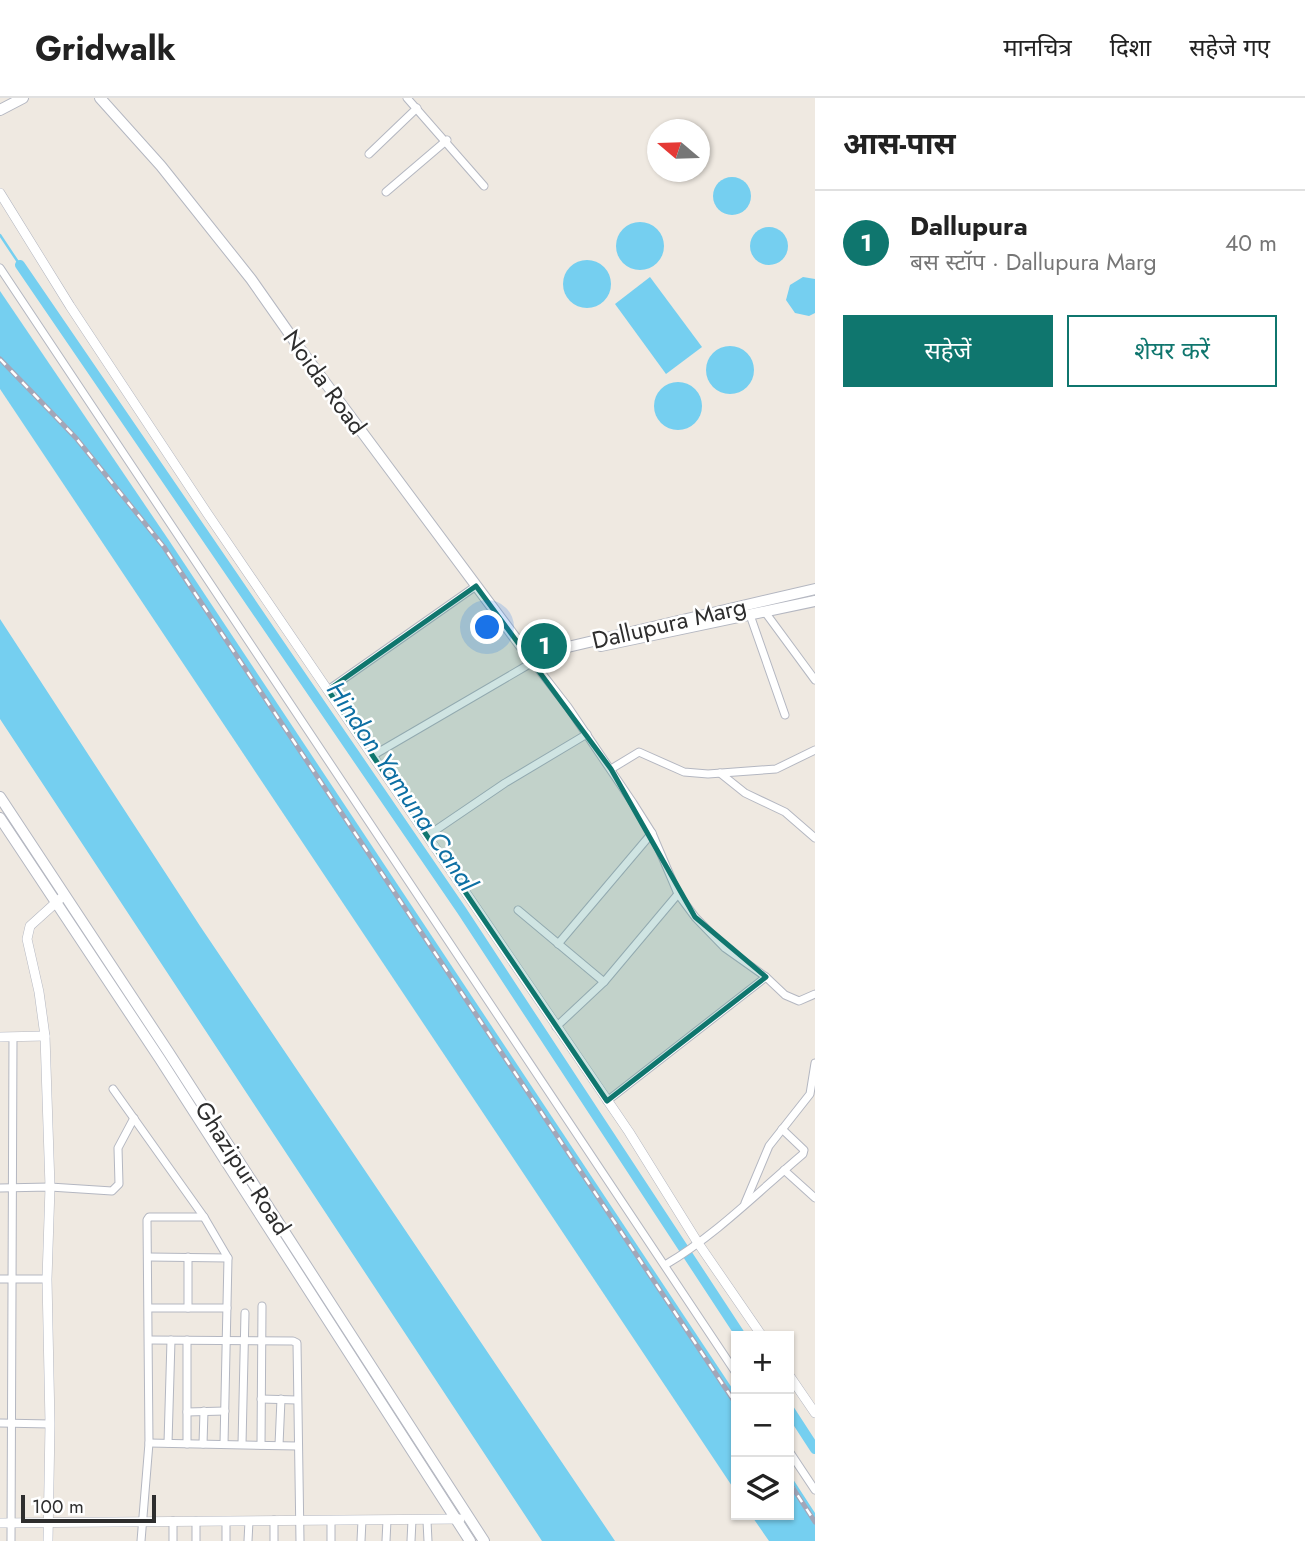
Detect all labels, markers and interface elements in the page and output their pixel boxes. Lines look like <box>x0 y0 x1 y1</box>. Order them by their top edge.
text: Gridwalk <box>35 25 176 72</box>
text: मानचित्र <box>1003 30 1072 65</box>
text: दिशा <box>1110 30 1151 65</box>
text: सहेजे गए <box>1189 30 1270 65</box>
north arrow <box>647 119 710 182</box>
text: आस-पास <box>843 122 956 165</box>
text: Dallupura <box>910 207 1028 245</box>
text: 1 <box>860 226 872 260</box>
text: 40 m <box>1225 226 1277 260</box>
text: बस स्टॉप · Dallupura Marg <box>910 245 1157 279</box>
button: सहेजें <box>843 315 1053 387</box>
button: शेयर करें <box>1067 315 1277 387</box>
street label: Noida Road <box>275 322 375 442</box>
street label: Dallupura Marg <box>588 588 750 658</box>
your location <box>470 610 504 644</box>
pin: 1 <box>521 620 567 672</box>
water label: Hindon Yamuna Canal <box>317 673 487 900</box>
street label: Ghazipur Road <box>187 1094 299 1242</box>
map controls <box>731 1331 794 1520</box>
button: + <box>731 1331 794 1394</box>
button: − <box>731 1394 794 1457</box>
button: layers <box>731 1457 794 1520</box>
scale bar <box>21 1492 156 1524</box>
text: 100 m <box>32 1493 84 1520</box>

